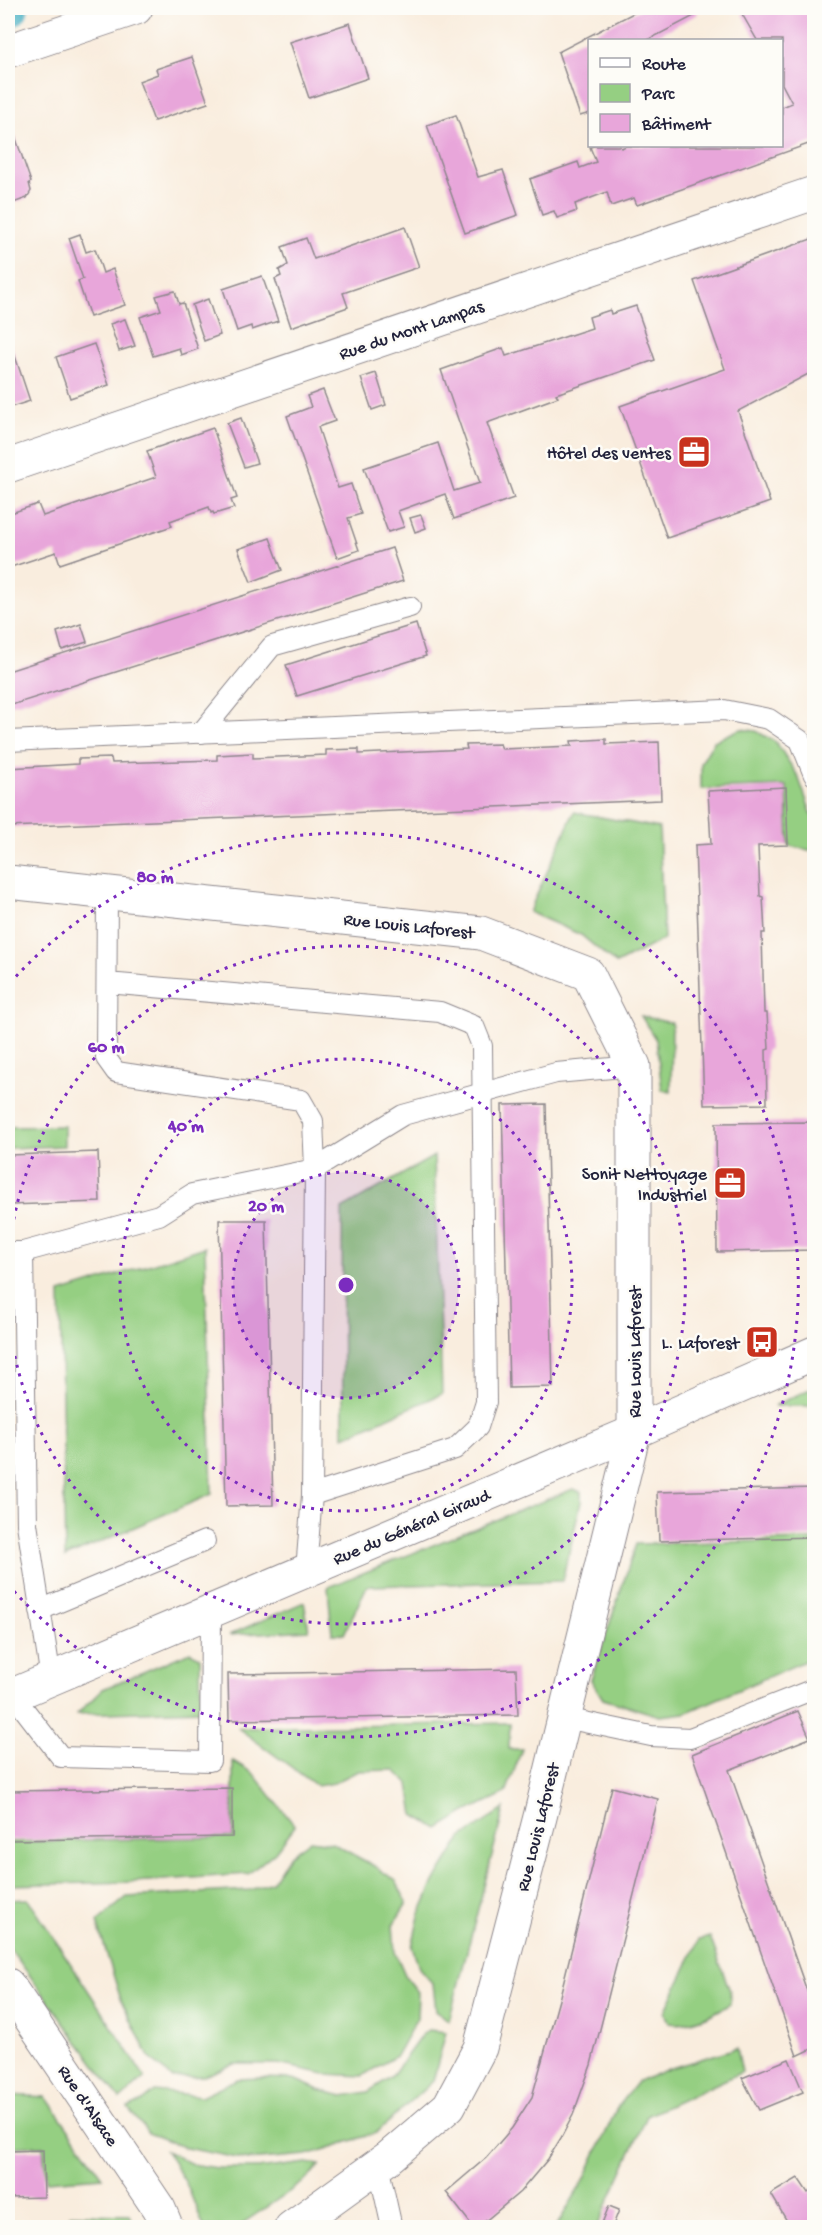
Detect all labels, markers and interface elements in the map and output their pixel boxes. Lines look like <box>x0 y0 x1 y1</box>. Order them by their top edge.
legend <box>588 39 783 147</box>
text: Route <box>642 55 687 76</box>
text: Parc <box>641 85 675 106</box>
text: Bâtiment <box>641 115 712 136</box>
street label: Rue du Mont Lampas <box>337 296 488 366</box>
office icon: Hôtel des ventes <box>676 434 712 470</box>
place label: Hôtel des ventes <box>547 444 672 465</box>
text: 80 m <box>136 868 174 889</box>
street label: Rue Louis Laforest <box>342 910 477 945</box>
text: 60 m <box>88 1038 124 1059</box>
text: 40 m <box>167 1117 204 1138</box>
place label: Sonit Nettoyage Industriel <box>582 1165 708 1207</box>
office icon: Sonit Nettoyage Industriel <box>712 1165 748 1201</box>
text: 20 m <box>248 1197 284 1218</box>
centre of rings <box>336 1275 356 1295</box>
street label: Rue Louis Laforest <box>626 1285 647 1418</box>
bus stop icon: L. Laforest <box>744 1324 780 1360</box>
place label: L. Laforest <box>661 1334 741 1355</box>
street label: Rue du Général Giraud <box>330 1485 495 1571</box>
street label: Rue Louis Laforest <box>513 1760 566 1894</box>
street label: Rue d'Alsace <box>52 2062 122 2151</box>

